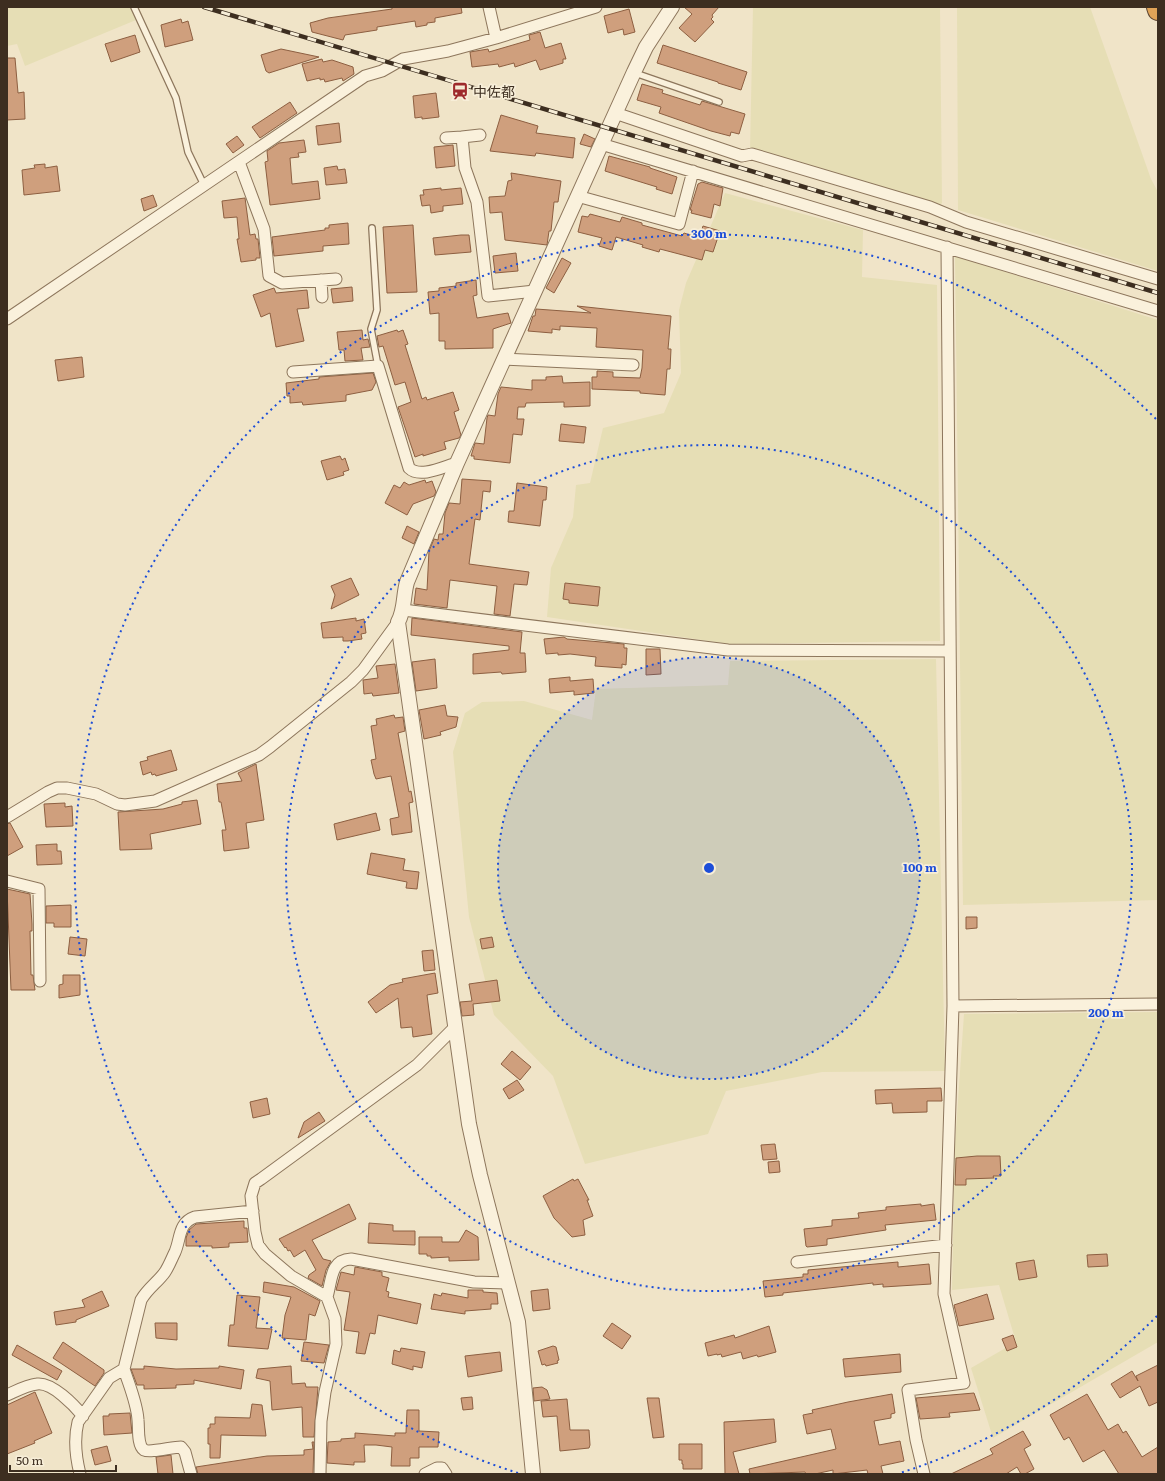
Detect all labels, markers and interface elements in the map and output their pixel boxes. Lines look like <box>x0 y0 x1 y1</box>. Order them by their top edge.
station icon: 中佐都 <box>450 81 470 101</box>
place label: 中佐都 <box>473 81 515 101</box>
text: 300 m <box>691 224 727 242</box>
text: 100 m <box>903 858 937 876</box>
centre of rings <box>702 861 716 875</box>
text: 200 m <box>1088 1003 1124 1021</box>
scale bar <box>10 1447 116 1473</box>
text: 50 m <box>16 1451 43 1469</box>

